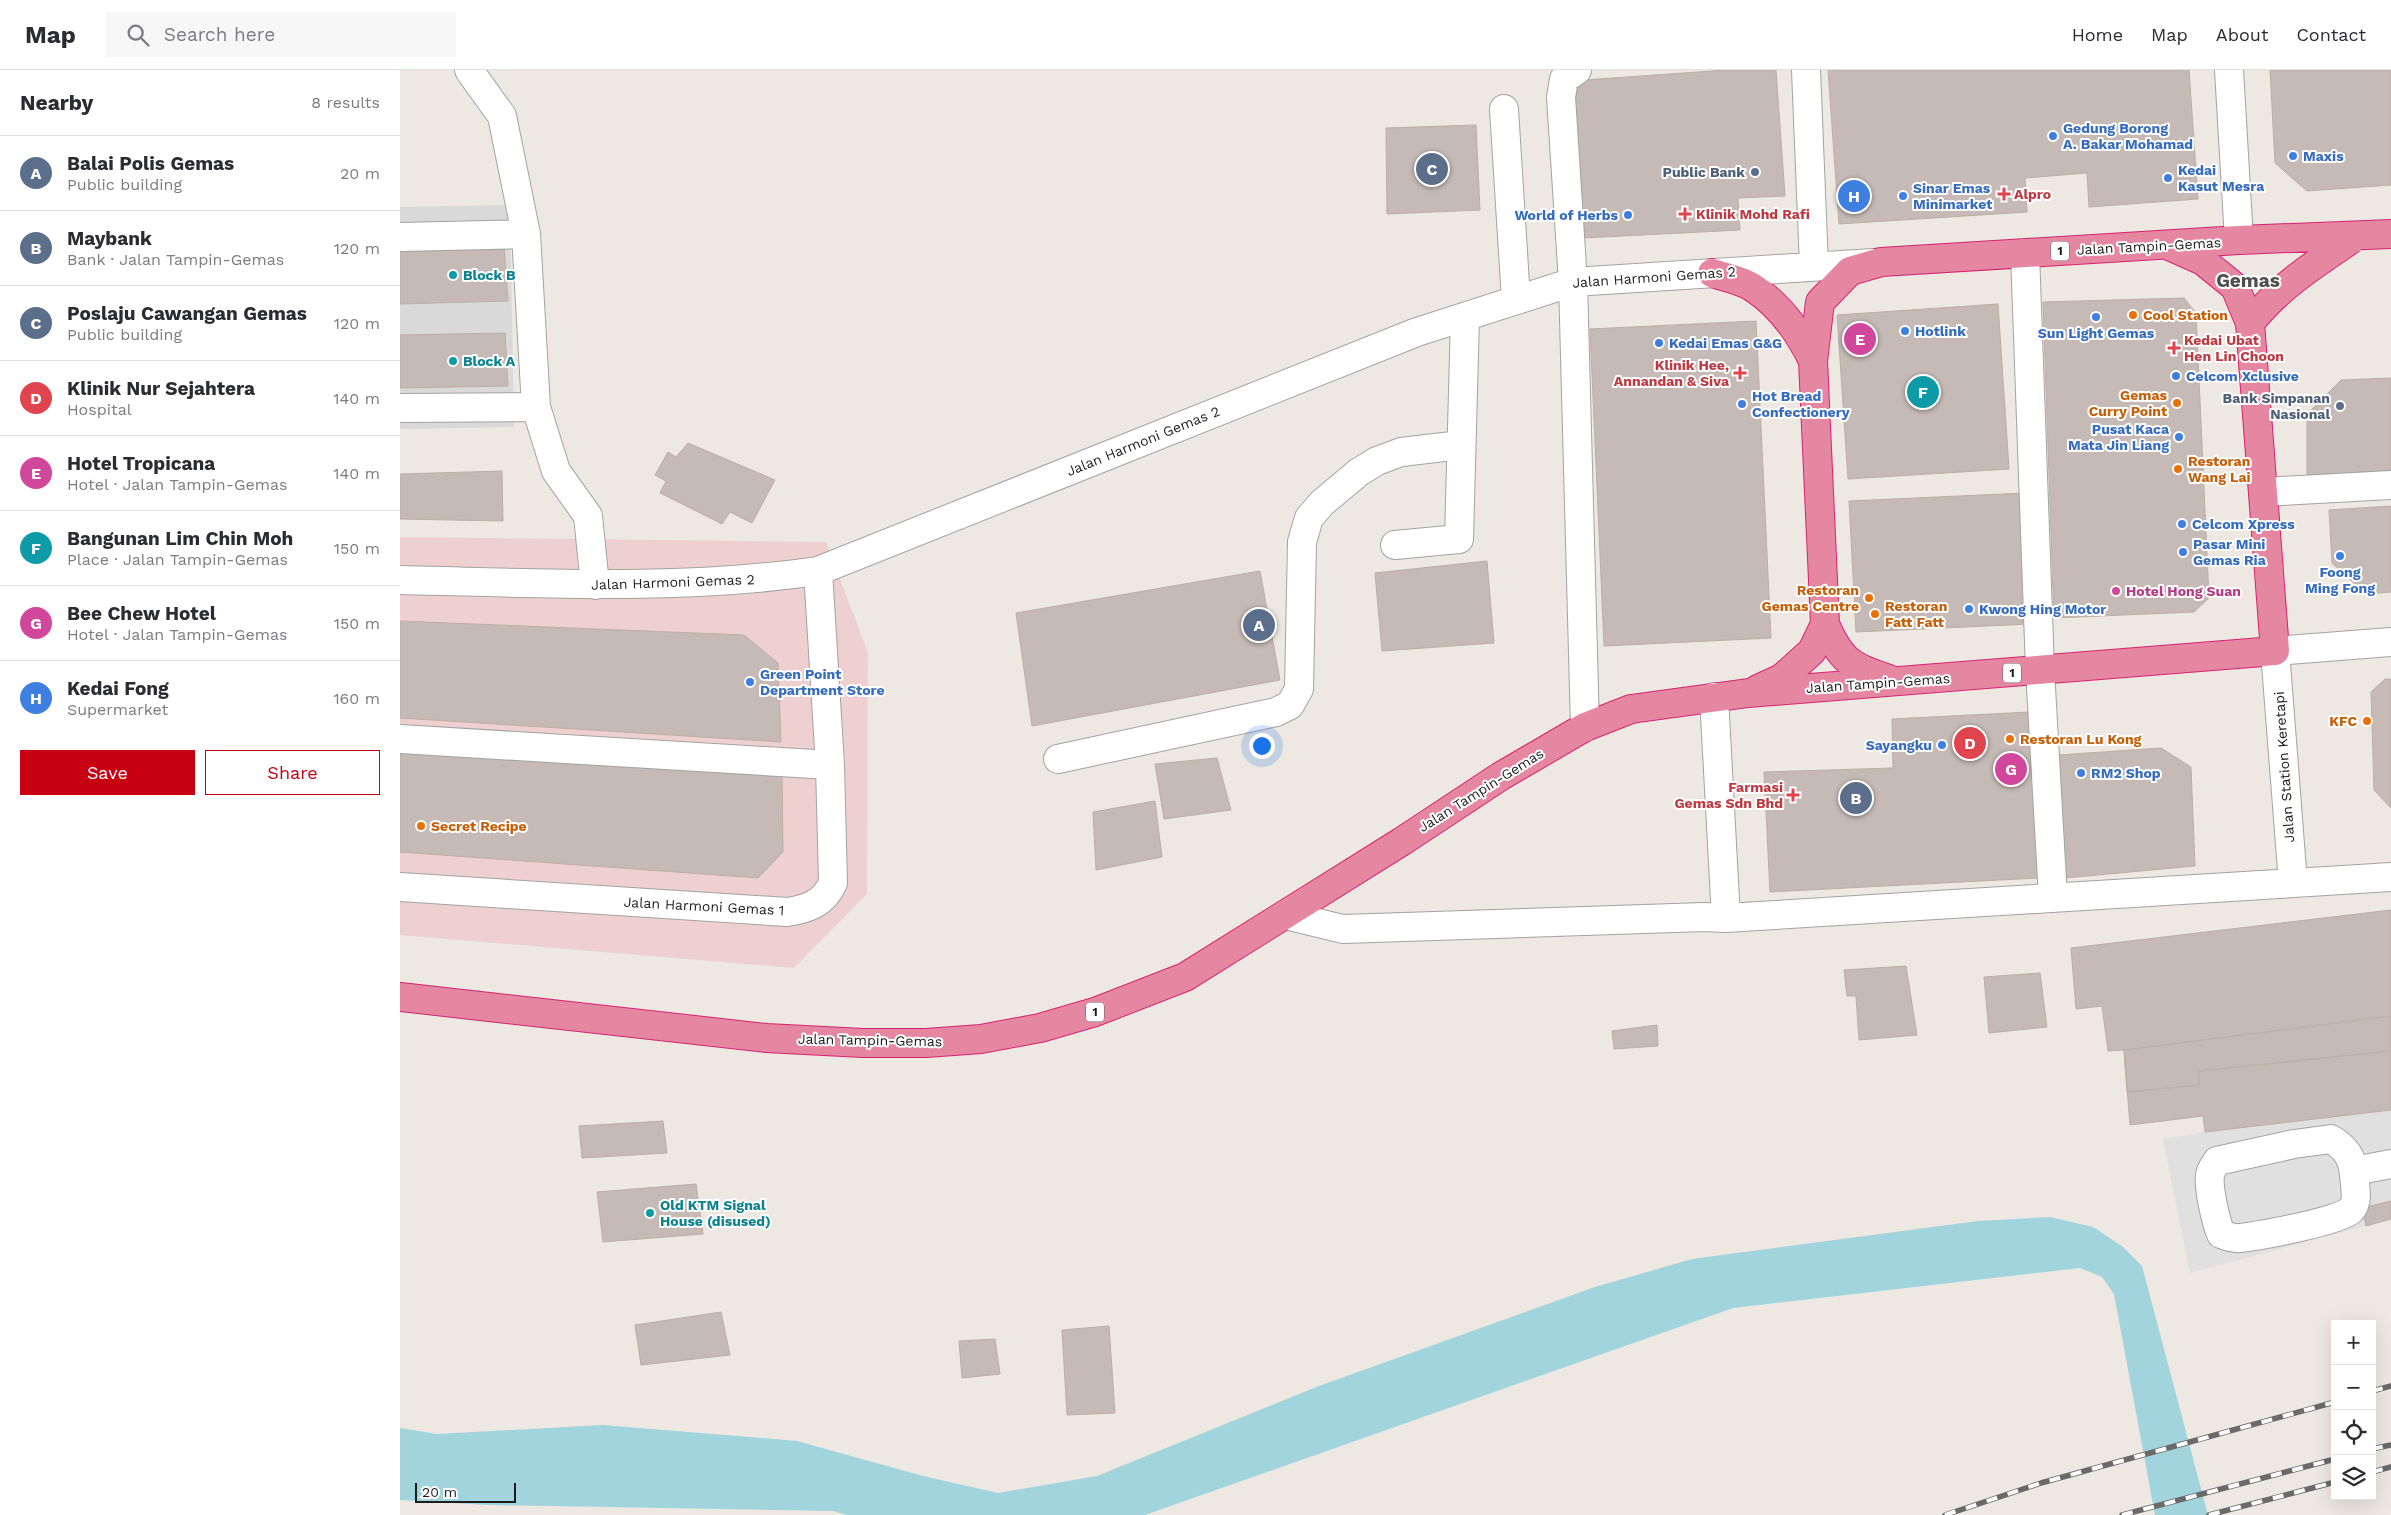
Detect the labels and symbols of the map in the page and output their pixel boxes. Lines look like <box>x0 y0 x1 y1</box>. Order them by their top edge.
place label: Gedung Borong A. Bakar Mohamad <box>2063 120 2193 152</box>
marker: Gedung Borong A. Bakar Mohamad <box>2047 130 2059 142</box>
place label: Maxis <box>2303 148 2344 164</box>
pin: C <box>1416 150 1448 188</box>
marker: Maxis <box>2287 150 2299 162</box>
place label: Kedai Kasut Mesra <box>2178 162 2265 194</box>
place label: Public Bank <box>1663 164 1745 180</box>
marker: Public Bank <box>1749 166 1761 178</box>
marker: Kedai Kasut Mesra <box>2162 172 2174 184</box>
pin: H <box>1838 177 1870 215</box>
place label: Sinar Emas Minimarket <box>1913 180 1992 212</box>
place label: Alpro <box>2014 186 2051 202</box>
marker: Alpro <box>1998 188 2010 200</box>
marker: Sinar Emas Minimarket <box>1897 190 1909 202</box>
place label: Klinik Mohd Rafi <box>1696 206 1810 222</box>
place label: World of Herbs <box>1514 207 1619 223</box>
marker: Klinik Mohd Rafi <box>1678 207 1692 221</box>
marker: World of Herbs <box>1622 209 1634 221</box>
street label: Jalan Tampin-Gemas <box>2077 234 2221 258</box>
road number: 1 <box>2051 242 2069 260</box>
street label: Jalan Harmoni Gemas 2 <box>1572 263 1736 291</box>
place label: Block B <box>463 267 516 283</box>
marker: Block B <box>447 269 459 281</box>
district label: Gemas <box>2216 269 2280 292</box>
place label: Cool Station <box>2143 307 2228 323</box>
marker: Cool Station <box>2127 309 2139 321</box>
marker: Sun Light Gemas <box>2090 311 2102 323</box>
pin: E <box>1844 320 1876 358</box>
place label: Hotlink <box>1915 323 1966 339</box>
marker: Hotlink <box>1899 325 1911 337</box>
place label: Sun Light Gemas <box>2038 325 2155 341</box>
place label: Kedai Ubat Hen Lin Choon <box>2184 332 2284 364</box>
place label: Kedai Emas G&G <box>1669 335 1782 351</box>
marker: Kedai Emas G&G <box>1653 337 1665 349</box>
marker: Kedai Ubat Hen Lin Choon <box>2168 342 2180 354</box>
place label: Block A <box>463 353 516 369</box>
marker: Block A <box>447 355 459 367</box>
place label: Klinik Hee, Annandan & Siva <box>1614 357 1730 389</box>
marker: Klinik Hee, Annandan & Siva <box>1733 366 1747 380</box>
place label: Celcom Xclusive <box>2186 368 2299 384</box>
marker: Celcom Xclusive <box>2170 370 2182 382</box>
pin: F <box>1907 373 1939 411</box>
place label: Gemas Curry Point <box>2089 387 2168 419</box>
place label: Hot Bread Confectionery <box>1752 388 1850 420</box>
place label: Bank Simpanan Nasional <box>2223 390 2330 422</box>
marker: Gemas Curry Point <box>2171 397 2183 409</box>
marker: Hot Bread Confectionery <box>1736 398 1748 410</box>
marker: Bank Simpanan Nasional <box>2334 400 2346 412</box>
street label: Jalan Harmoni Gemas 2 <box>1064 403 1222 479</box>
place label: Pusat Kaca Mata Jin Liang <box>2068 421 2170 453</box>
marker: Pusat Kaca Mata Jin Liang <box>2173 431 2185 443</box>
place label: Restoran Wang Lai <box>2188 453 2251 485</box>
marker: Restoran Wang Lai <box>2172 463 2184 475</box>
place label: Celcom Xpress <box>2192 516 2295 532</box>
marker: Celcom Xpress <box>2176 518 2188 530</box>
place label: Pasar Mini Gemas Ria <box>2193 536 2267 568</box>
marker: Pasar Mini Gemas Ria <box>2177 546 2189 558</box>
marker: Foong Ming Fong <box>2334 550 2346 562</box>
place label: Foong Ming Fong <box>2305 564 2375 596</box>
street label: Jalan Harmoni Gemas 2 <box>591 571 755 593</box>
place label: Restoran Gemas Centre <box>1762 582 1859 614</box>
place label: Hotel Hong Suan <box>2126 583 2241 599</box>
marker: Hotel Hong Suan <box>2110 585 2122 597</box>
marker: Restoran Gemas Centre <box>1863 592 1875 604</box>
place label: Restoran Fatt Fatt <box>1885 598 1947 630</box>
place label: Kwong Hing Motor <box>1979 601 2106 617</box>
marker: Kwong Hing Motor <box>1963 603 1975 615</box>
pin: A <box>1243 606 1275 644</box>
marker: Restoran Fatt Fatt <box>1869 608 1881 620</box>
road number: 1 <box>2003 664 2021 682</box>
place label: Green Point Department Store <box>760 666 885 698</box>
street label: Jalan Tampin-Gemas <box>1805 670 1951 696</box>
marker: Green Point Department Store <box>744 676 756 688</box>
street label: Jalan Station Keretapi <box>2271 691 2297 843</box>
place label: KFC <box>2329 713 2357 729</box>
marker: KFC <box>2361 715 2373 727</box>
pin: D <box>1954 724 1986 762</box>
place label: Restoran Lu Kong <box>2020 731 2142 747</box>
your location <box>1249 733 1275 759</box>
marker: Restoran Lu Kong <box>2004 733 2016 745</box>
place label: Sayangku <box>1866 737 1932 753</box>
marker: Sayangku <box>1936 739 1948 751</box>
street label: Jalan Tampin-Gemas <box>1416 745 1546 835</box>
pin: G <box>1995 750 2027 788</box>
place label: RM2 Shop <box>2091 765 2161 781</box>
marker: RM2 Shop <box>2075 767 2087 779</box>
place label: Farmasi Gemas Sdn Bhd <box>1675 779 1783 811</box>
pin: B <box>1840 779 1872 817</box>
marker: Farmasi Gemas Sdn Bhd <box>1787 789 1799 801</box>
place label: Secret Recipe <box>431 818 527 834</box>
marker: Secret Recipe <box>415 820 427 832</box>
street label: Jalan Harmoni Gemas 1 <box>623 894 785 918</box>
road number: 1 <box>1086 1002 1104 1022</box>
street label: Jalan Tampin-Gemas <box>798 1031 942 1049</box>
place label: Old KTM Signal House (disused) <box>660 1197 771 1229</box>
marker: Old KTM Signal House (disused) <box>644 1207 656 1219</box>
scale bar <box>415 1480 516 1503</box>

